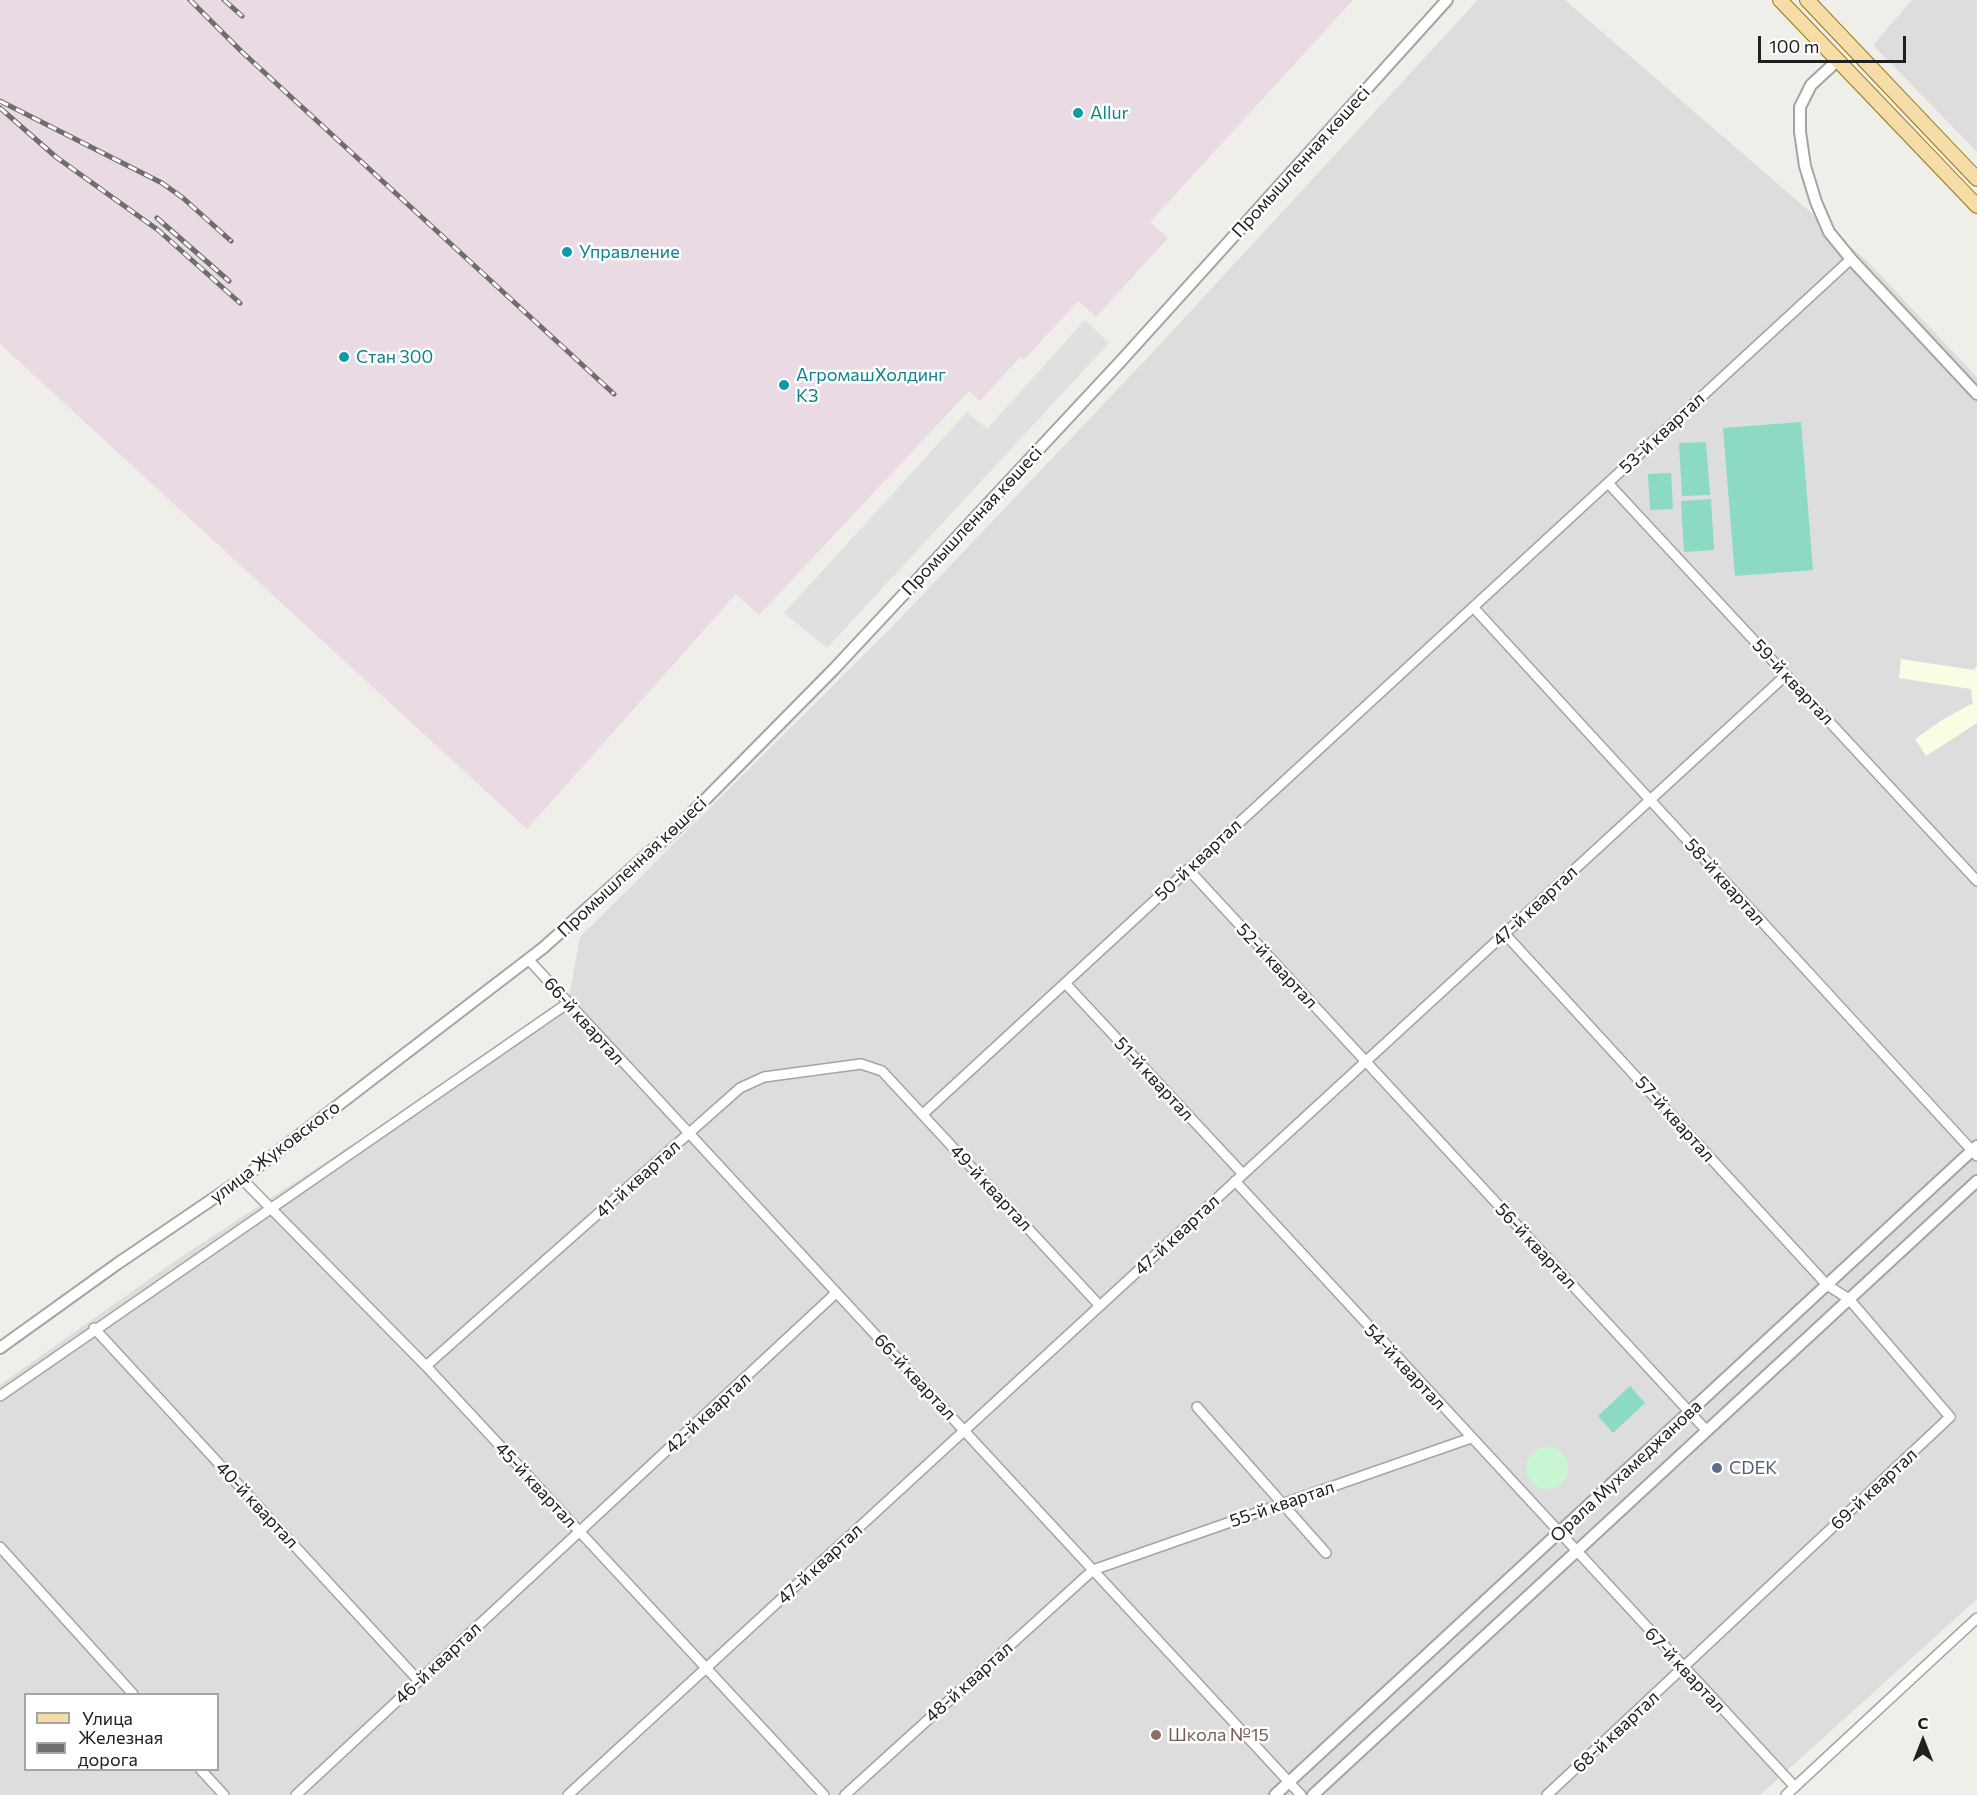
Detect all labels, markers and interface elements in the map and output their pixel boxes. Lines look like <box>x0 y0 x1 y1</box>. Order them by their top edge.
scale bar <box>1761 24 1910 62</box>
text: 100 m <box>1769 35 1819 57</box>
street label: Промышленная көшесі <box>1227 82 1375 242</box>
place label: Allur <box>1090 102 1129 124</box>
marker: Allur <box>1071 106 1085 120</box>
place label: Управление <box>579 241 680 263</box>
marker: Управление <box>560 245 574 259</box>
place label: Стан 300 <box>356 346 433 368</box>
marker: Стан 300 <box>337 350 351 364</box>
place label: АгромашХолдинг КЗ <box>796 364 946 406</box>
marker: АгромашХолдинг КЗ <box>777 378 791 392</box>
street label: 53-й квартал <box>1615 388 1709 478</box>
street label: Промышленная көшесі <box>897 442 1047 600</box>
street label: 59-й квартал <box>1748 635 1838 729</box>
street label: Промышленная көшесі <box>553 792 711 942</box>
street label: 50-й квартал <box>1150 814 1246 906</box>
street label: 58-й квартал <box>1680 834 1770 930</box>
street label: 47-й квартал <box>1488 861 1582 951</box>
street label: 52-й квартал <box>1232 919 1322 1013</box>
street label: 66-й квартал <box>539 973 629 1069</box>
street label: 51-й квартал <box>1110 1033 1198 1125</box>
street label: 57-й квартал <box>1631 1072 1719 1166</box>
street label: улица Жуковского <box>206 1096 344 1208</box>
street label: 41-й квартал <box>591 1135 685 1223</box>
street label: 49-й квартал <box>946 1140 1036 1236</box>
street label: 47-й квартал <box>1130 1190 1224 1280</box>
street label: 56-й квартал <box>1491 1199 1581 1293</box>
street label: 54-й квартал <box>1360 1320 1450 1414</box>
street label: 66-й квартал <box>869 1329 961 1425</box>
street label: 42-й квартал <box>661 1368 755 1458</box>
street label: Орала Мухамеджанова <box>1546 1395 1706 1547</box>
street label: 45-й квартал <box>491 1438 581 1532</box>
street label: 69-й квартал <box>1826 1444 1922 1534</box>
street label: 40-й квартал <box>211 1457 303 1553</box>
place label: CDEK <box>1729 1457 1777 1479</box>
marker: CDEK <box>1710 1461 1724 1475</box>
street label: 55-й квартал <box>1227 1476 1337 1532</box>
street label: 47-й квартал <box>773 1519 867 1609</box>
street label: 46-й квартал <box>390 1618 486 1708</box>
street label: 67-й квартал <box>1640 1623 1730 1717</box>
street label: 48-й квартал <box>921 1637 1017 1727</box>
street label: 68-й квартал <box>1568 1686 1664 1778</box>
legend <box>24 1693 219 1771</box>
text: Улица <box>82 1707 133 1729</box>
north arrow <box>1893 1711 1953 1771</box>
text: С <box>1918 1713 1928 1732</box>
place label: Школа №15 <box>1168 1724 1269 1746</box>
text: Железная дорога <box>78 1726 163 1770</box>
marker: Школа №15 <box>1149 1728 1163 1742</box>

